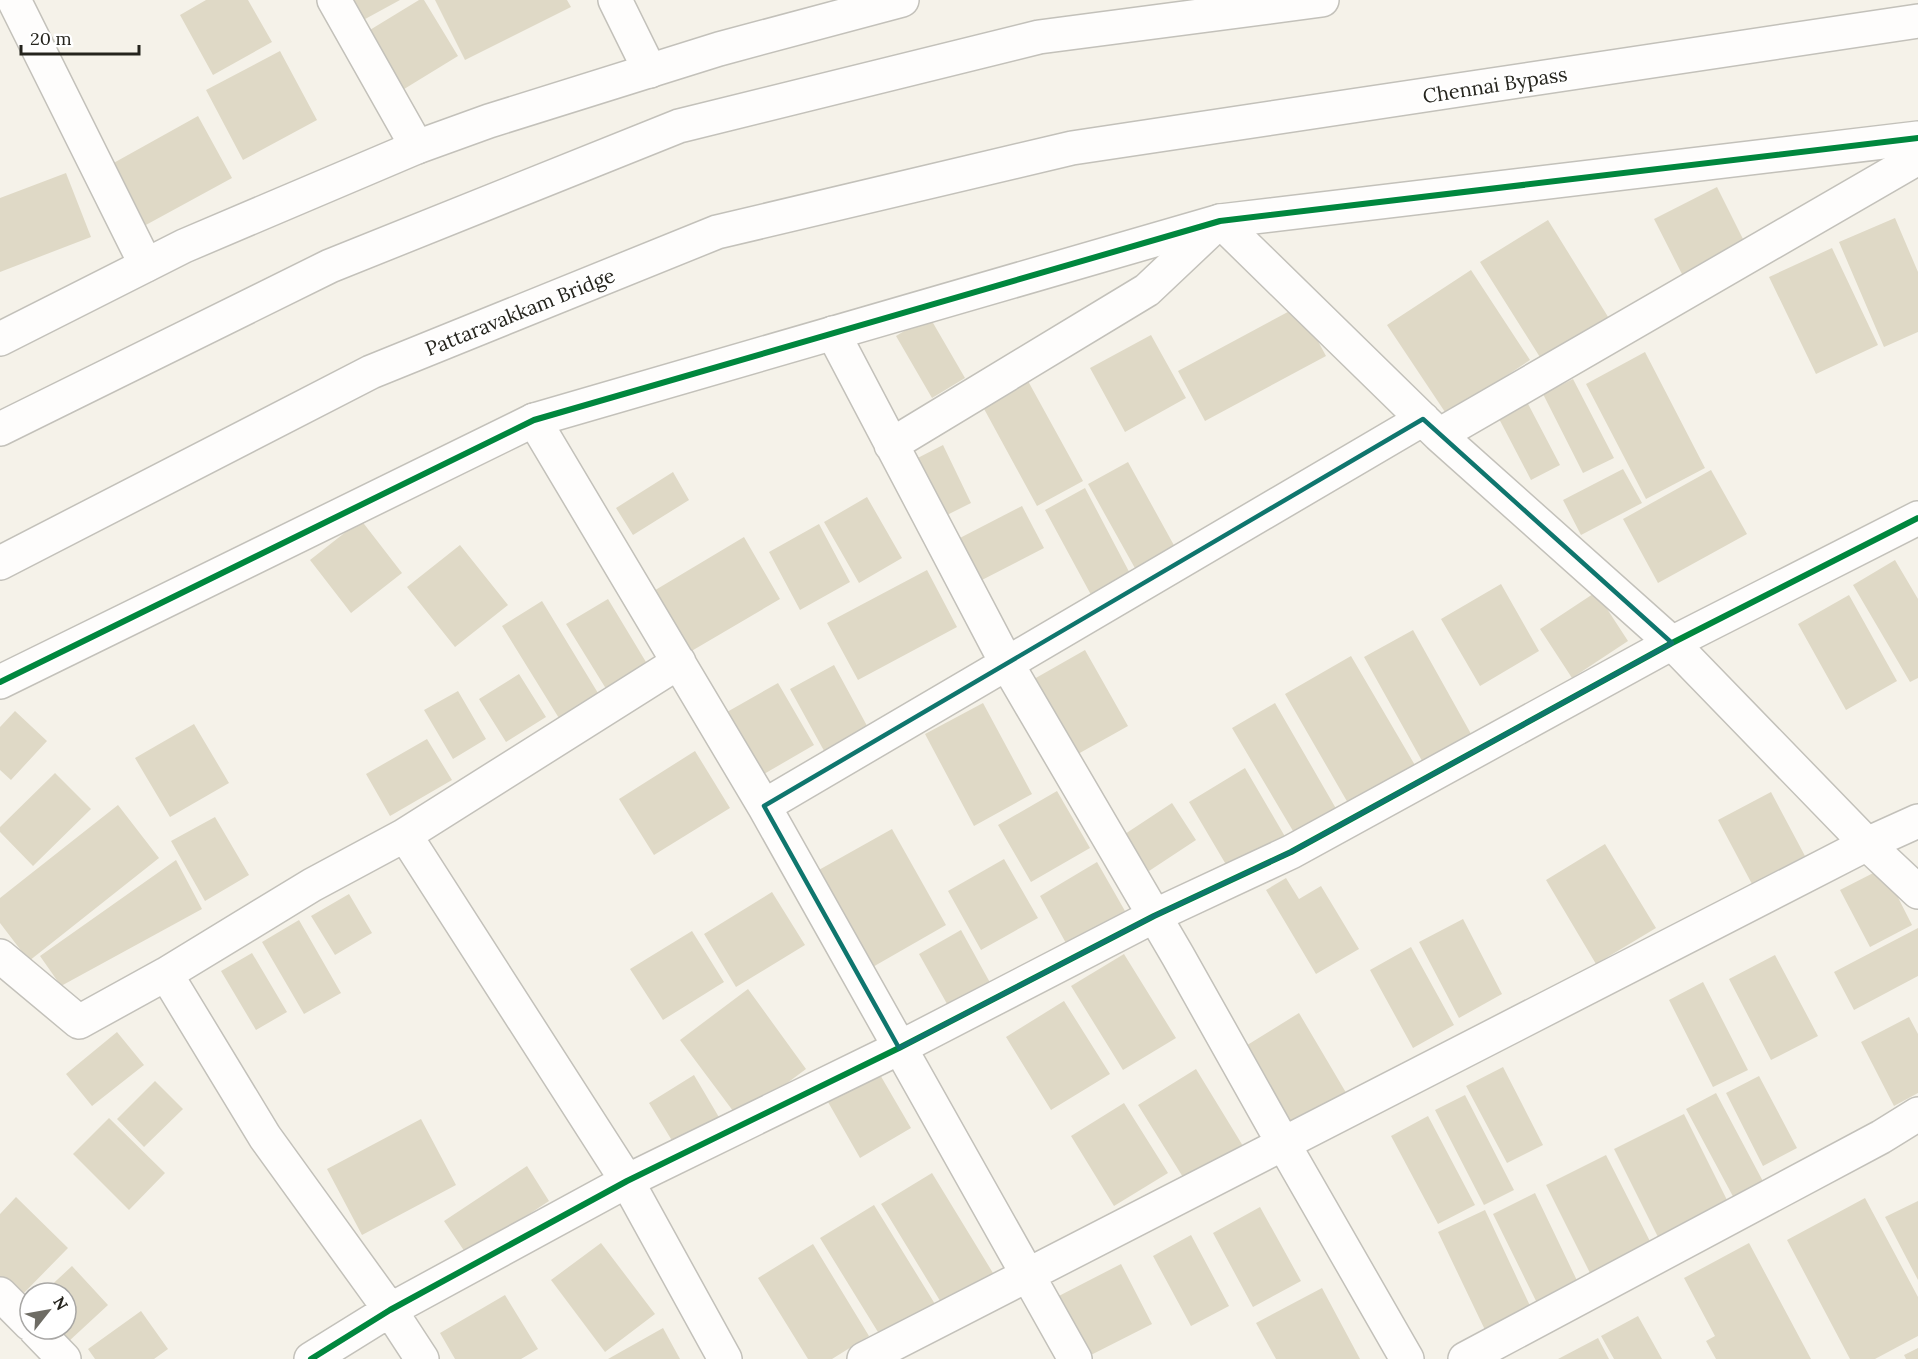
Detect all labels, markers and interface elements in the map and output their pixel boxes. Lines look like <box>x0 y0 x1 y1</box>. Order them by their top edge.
scale bar <box>21 18 140 56</box>
text: 20 m <box>30 27 72 50</box>
street label: Chennai Bypass <box>1421 61 1569 108</box>
street label: Pattaravakkam Bridge <box>421 262 618 361</box>
north arrow <box>18 1281 78 1341</box>
text: N <box>49 1293 73 1314</box>

